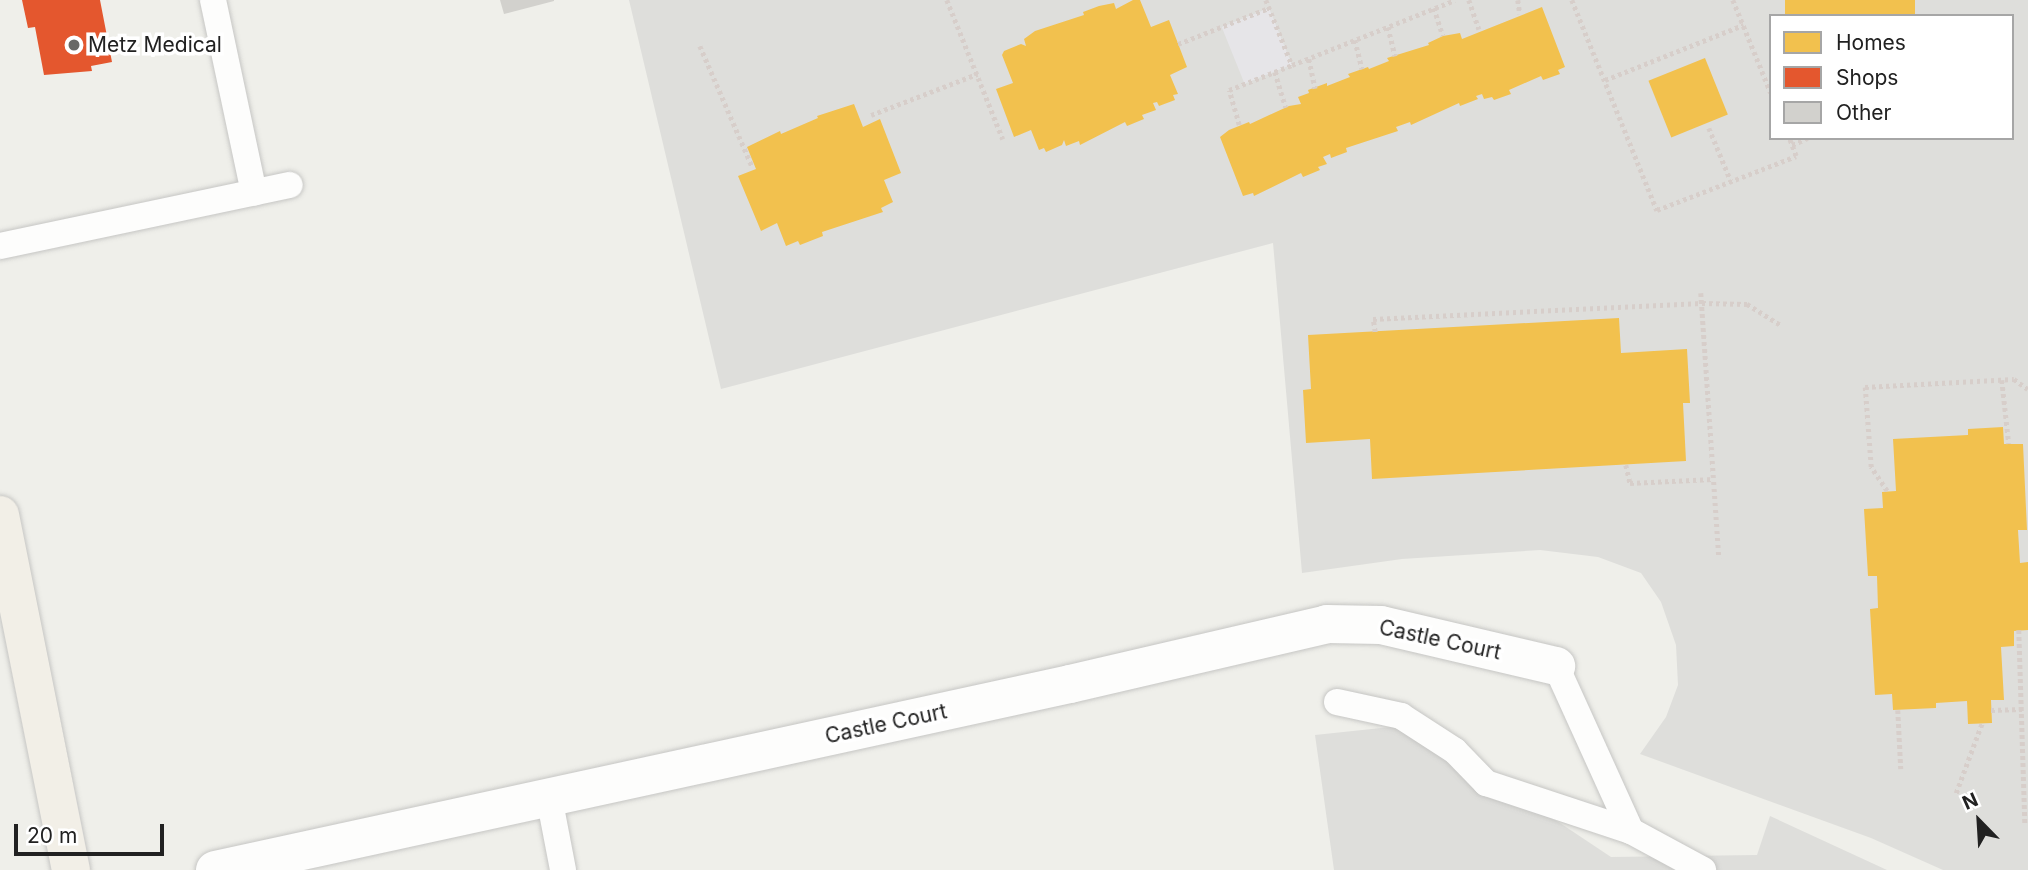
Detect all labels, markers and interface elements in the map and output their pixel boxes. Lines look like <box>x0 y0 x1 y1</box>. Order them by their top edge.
legend <box>1769 14 2014 140</box>
text: Homes <box>1836 30 1906 55</box>
place label: Metz Medical <box>88 32 222 58</box>
marker: Metz Medical <box>66 37 82 53</box>
text: Shops <box>1836 65 1898 90</box>
text: Other <box>1836 100 1892 125</box>
street label: Castle Court <box>1377 615 1503 665</box>
street label: Castle Court <box>823 699 949 749</box>
north arrow <box>1944 786 2014 856</box>
text: N <box>1959 788 1982 815</box>
scale bar <box>18 810 168 854</box>
text: 20 m <box>27 823 77 848</box>

